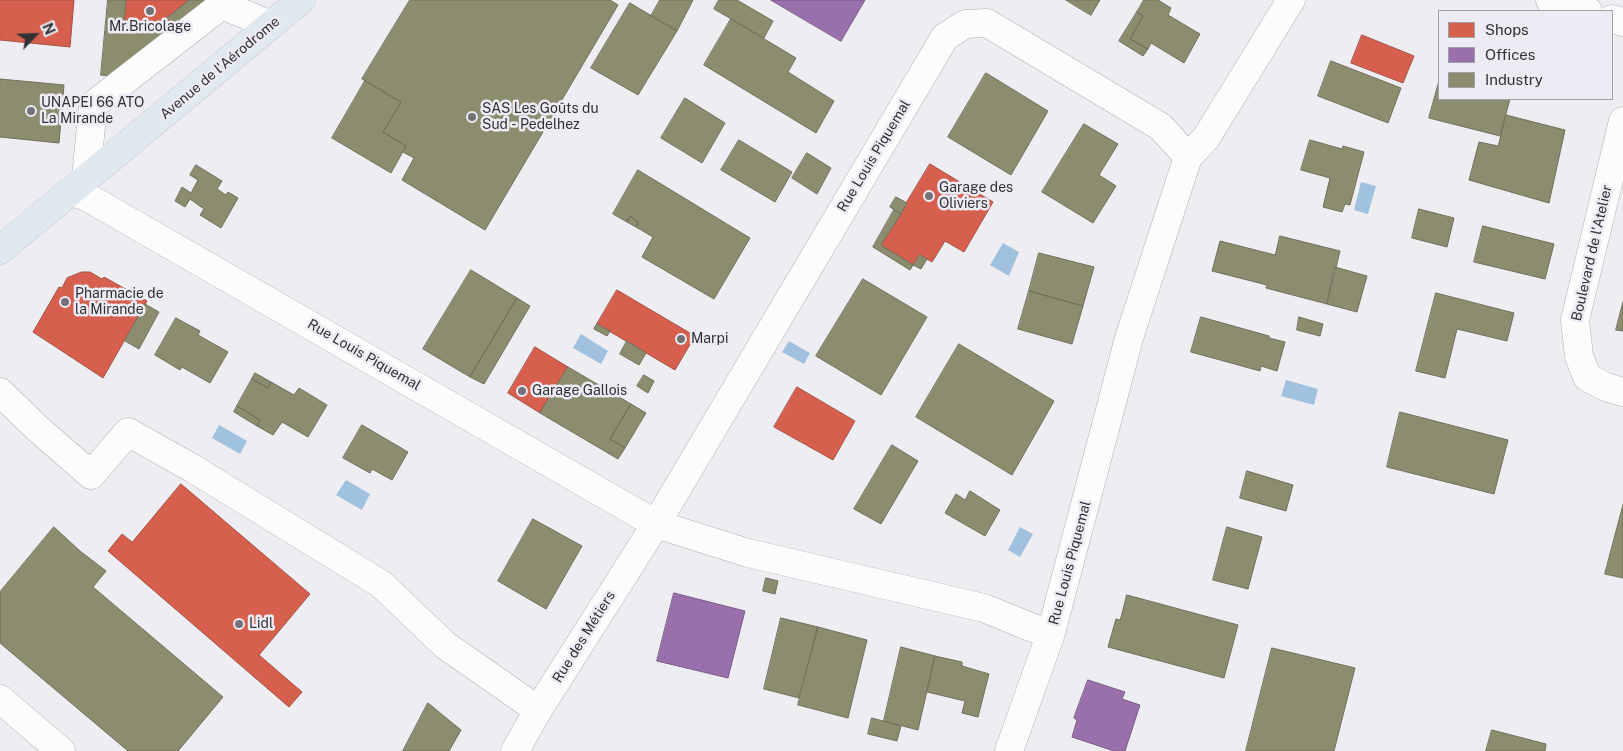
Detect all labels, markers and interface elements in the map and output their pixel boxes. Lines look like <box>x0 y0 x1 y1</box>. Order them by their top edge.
marker: Mr.Bricolage <box>144 5 156 17</box>
north arrow <box>10 10 60 60</box>
legend <box>1438 10 1613 100</box>
street label: Avenue de l'Aérodrome <box>157 13 283 123</box>
place label: Mr.Bricolage <box>109 19 191 35</box>
text: N <box>39 21 58 37</box>
text: Shops <box>1485 21 1529 38</box>
text: Offices <box>1485 46 1535 63</box>
text: Industry <box>1485 71 1543 88</box>
place label: UNAPEI 66 ATO La Mirande <box>41 95 144 128</box>
street label: Rue Louis Piquemal <box>834 97 914 215</box>
place label: SAS Les Goûts du Sud - Pedelhez <box>482 101 599 134</box>
marker: UNAPEI 66 ATO La Mirande <box>25 105 37 117</box>
marker: SAS Les Goûts du Sud - Pedelhez <box>466 111 478 123</box>
place label: Garage des Oliviers <box>939 180 1013 212</box>
street label: Boulevard de l'Atelier <box>1568 183 1616 323</box>
marker: Garage des Oliviers <box>923 190 935 202</box>
place label: Pharmacie de la Mirande <box>75 286 164 318</box>
marker: Pharmacie de la Mirande <box>59 296 71 308</box>
street label: Rue Louis Piquemal <box>305 316 423 394</box>
place label: Marpi <box>691 331 728 347</box>
marker: Marpi <box>675 333 687 345</box>
place label: Garage Gallois <box>532 383 627 399</box>
marker: Garage Gallois <box>516 385 528 397</box>
street label: Rue Louis Piquemal <box>1045 499 1095 627</box>
street label: Rue des Métiers <box>549 588 619 686</box>
place label: Lidl <box>249 616 273 632</box>
marker: Lidl <box>233 618 245 630</box>

